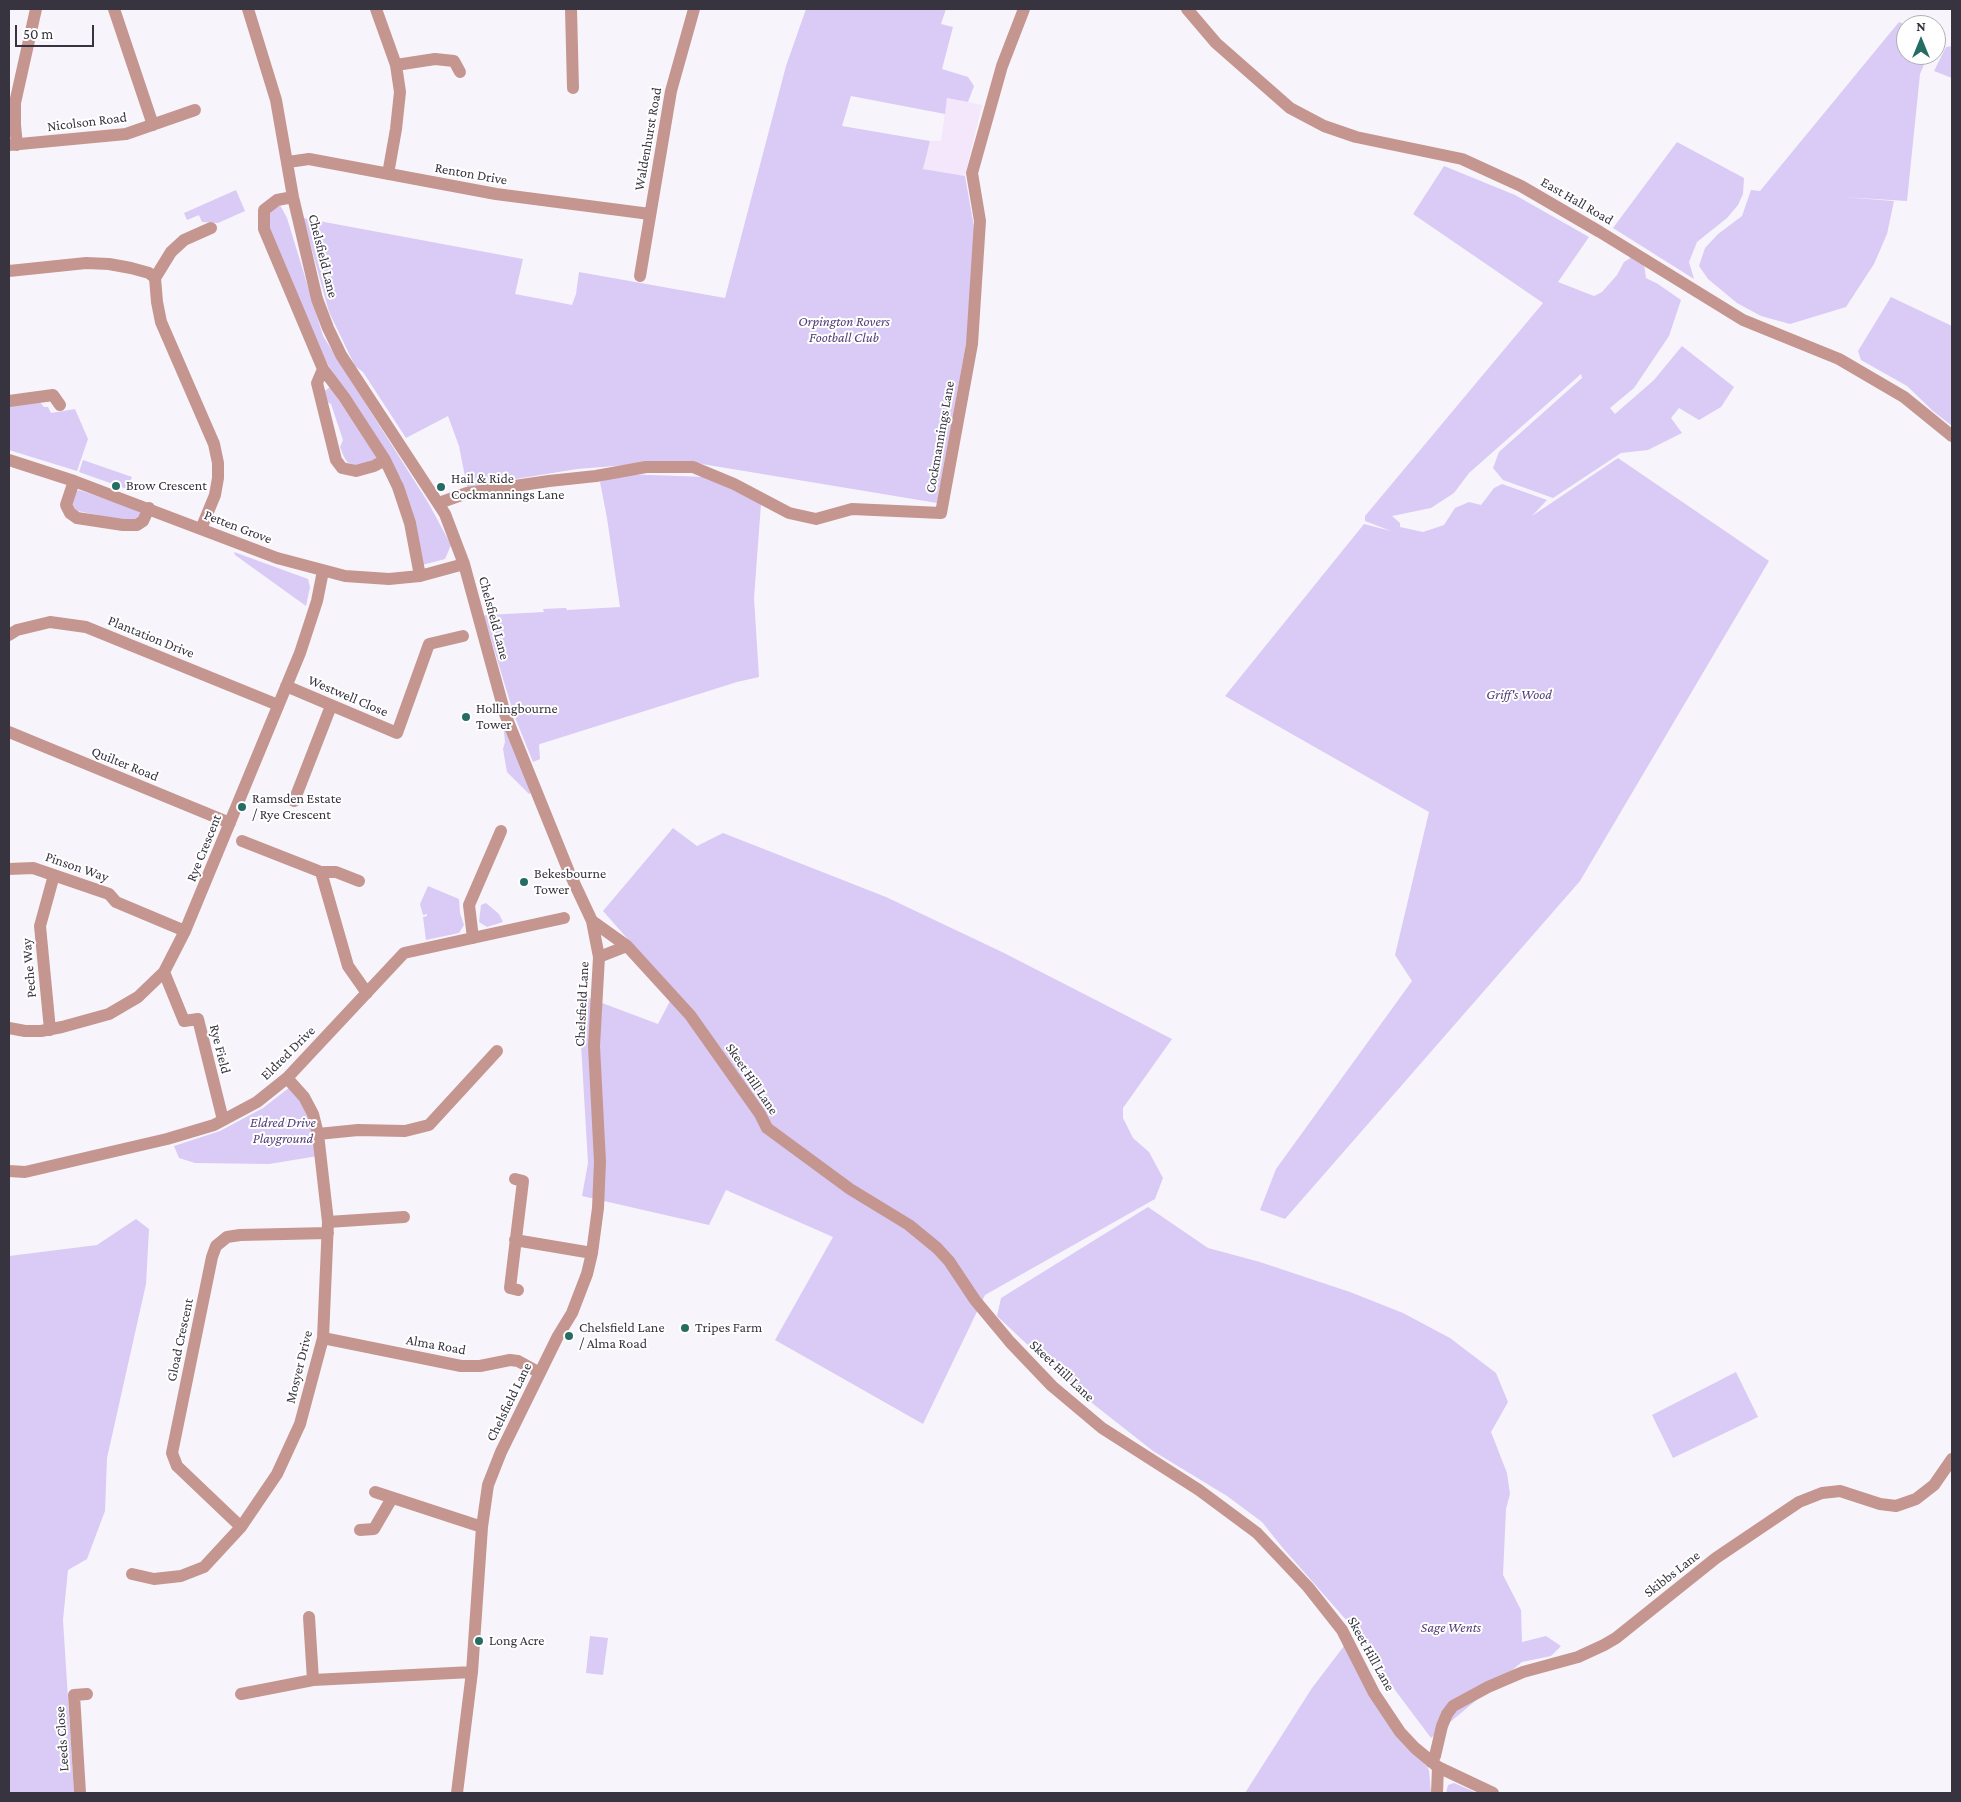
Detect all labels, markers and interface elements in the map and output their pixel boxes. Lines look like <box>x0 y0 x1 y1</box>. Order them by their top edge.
scale bar <box>18 15 96 47</box>
north arrow <box>1896 15 1946 65</box>
text: N <box>1916 18 1926 34</box>
text: 50 m <box>23 26 53 42</box>
street label: Waldenhurst Road <box>631 86 665 192</box>
street label: Nicolson Road <box>46 109 128 135</box>
street label: Renton Drive <box>433 159 509 189</box>
street label: East Hall Road <box>1538 174 1616 228</box>
street label: Chelsfield Lane <box>305 212 341 300</box>
park label: Orpington Rovers Football Club <box>798 314 890 347</box>
street label: Cockmannings Lane <box>922 380 958 494</box>
place label: Hail & Ride Cockmannings Lane <box>451 471 564 504</box>
place label: Brow Crescent <box>126 478 207 494</box>
marker: Brow Crescent <box>110 480 122 492</box>
marker: Hail & Ride Cockmannings Lane <box>435 481 447 493</box>
street label: Petten Grove <box>202 506 274 548</box>
street label: Chelsfield Lane <box>475 575 513 661</box>
street label: Plantation Drive <box>105 612 197 662</box>
street label: Westwell Close <box>305 672 391 720</box>
park label: Griff's Wood <box>1486 687 1552 703</box>
place label: Hollingbourne Tower <box>476 701 558 734</box>
marker: Hollingbourne Tower <box>460 711 472 723</box>
street label: Quilter Road <box>89 743 161 785</box>
place label: Ramsden Estate / Rye Crescent <box>252 791 341 824</box>
marker: Ramsden Estate / Rye Crescent <box>236 801 248 813</box>
street label: Rye Crescent <box>183 812 225 884</box>
street label: Pinson Way <box>43 848 111 886</box>
place label: Bekesbourne Tower <box>534 866 606 899</box>
marker: Bekesbourne Tower <box>518 876 530 888</box>
street label: Peche Way <box>18 937 40 999</box>
street label: Chelsfield Lane <box>571 961 593 1047</box>
street label: Eldred Drive <box>257 1022 319 1084</box>
street label: Rye Field <box>206 1023 234 1075</box>
street label: Skeet Hill Lane <box>722 1040 782 1118</box>
park label: Eldred Drive Playground <box>250 1115 316 1148</box>
street label: Gload Crescent <box>163 1297 197 1383</box>
place label: Chelsfield Lane / Alma Road <box>579 1320 665 1352</box>
place label: Tripes Farm <box>695 1320 762 1336</box>
marker: Tripes Farm <box>679 1322 691 1334</box>
street label: Mosyer Drive <box>282 1329 316 1405</box>
marker: Chelsfield Lane / Alma Road <box>563 1330 575 1342</box>
street label: Alma Road <box>405 1331 467 1359</box>
street label: Skeet Hill Lane <box>1026 1337 1098 1405</box>
street label: Chelsfield Lane <box>483 1360 535 1444</box>
street label: Skibbs Lane <box>1641 1547 1703 1601</box>
street label: Skeet Hill Lane <box>1344 1614 1398 1694</box>
park label: Sage Wents <box>1421 1620 1481 1636</box>
place label: Long Acre <box>489 1633 544 1649</box>
marker: Long Acre <box>473 1635 485 1647</box>
street label: Leeds Close <box>51 1706 73 1772</box>

